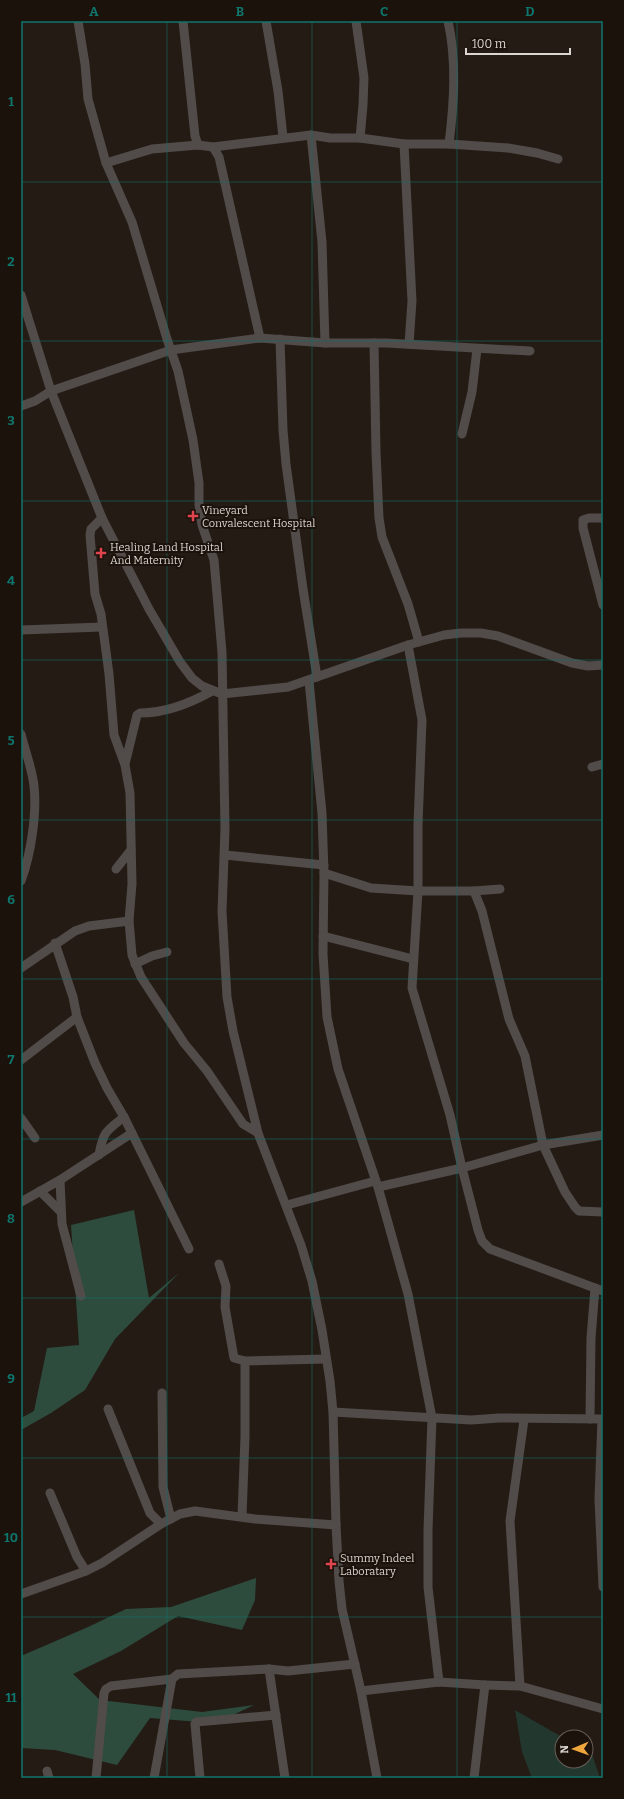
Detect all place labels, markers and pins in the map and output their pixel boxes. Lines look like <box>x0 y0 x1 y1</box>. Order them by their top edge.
place label: Vineyard Convalescent Hospital <box>202 504 316 530</box>
marker: Vineyard Convalescent Hospital <box>187 510 199 522</box>
place label: Healing Land Hospital And Maternity <box>110 541 223 567</box>
marker: Healing Land Hospital And Maternity <box>95 547 107 559</box>
place label: Summy Indeel Laboratary <box>340 1552 414 1578</box>
marker: Summy Indeel Laboratary <box>325 1558 337 1570</box>

